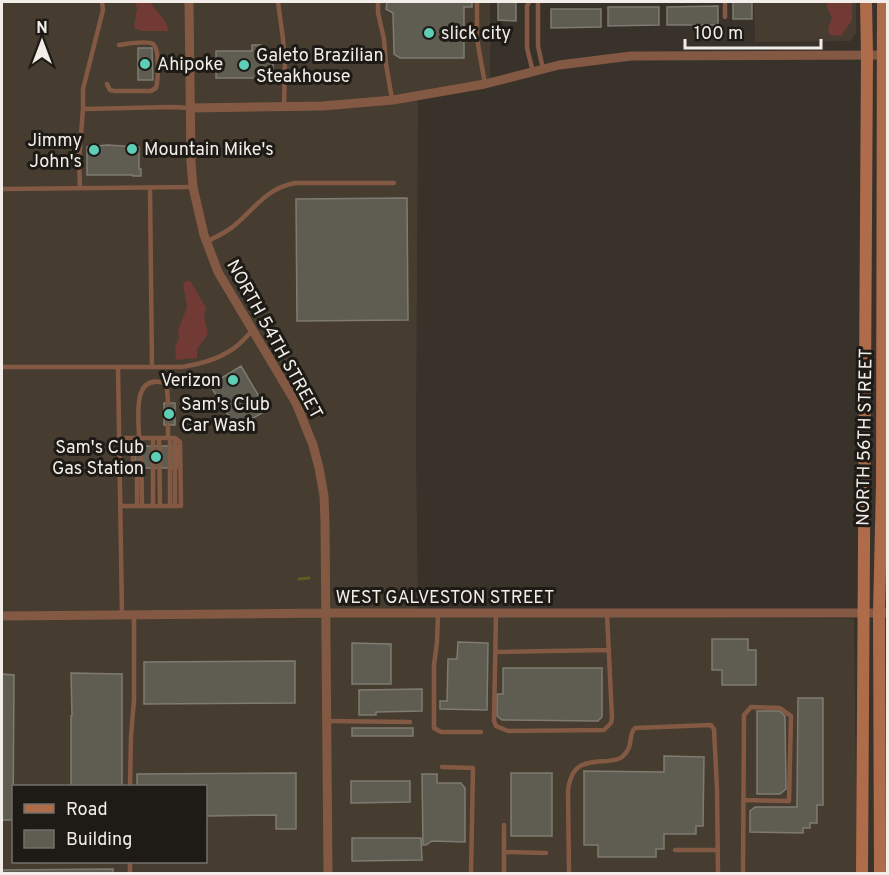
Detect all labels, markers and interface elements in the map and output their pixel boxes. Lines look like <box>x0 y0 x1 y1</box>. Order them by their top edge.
north arrow <box>12 12 72 72</box>
scale bar <box>685 12 822 50</box>
text: N <box>36 19 48 39</box>
place label: slick city <box>441 23 511 46</box>
text: 100 m <box>694 23 743 46</box>
marker: slick city <box>422 26 436 40</box>
place label: Galeto Brazilian Steakhouse <box>256 45 384 89</box>
place label: Ahipoke <box>157 54 223 77</box>
marker: Ahipoke <box>138 57 152 71</box>
marker: Galeto Brazilian Steakhouse <box>237 58 251 72</box>
place label: Jimmy John's <box>27 130 82 174</box>
place label: Mountain Mike's <box>144 139 274 162</box>
marker: Mountain Mike's <box>125 142 139 156</box>
marker: Jimmy John's <box>87 143 101 157</box>
street label: NORTH 54TH STREET <box>220 256 327 424</box>
street label: NORTH 56TH STREET <box>852 348 879 526</box>
place label: Verizon <box>161 370 221 393</box>
marker: Verizon <box>226 373 240 387</box>
place label: Sam's Club Car Wash <box>181 394 270 438</box>
marker: Sam's Club Car Wash <box>162 407 176 421</box>
place label: Sam's Club Gas Station <box>52 437 144 481</box>
marker: Sam's Club Gas Station <box>149 450 163 464</box>
street label: WEST GALVESTON STREET <box>335 587 555 610</box>
legend <box>12 785 207 863</box>
text: Road <box>66 799 108 822</box>
text: Building <box>66 829 132 852</box>

